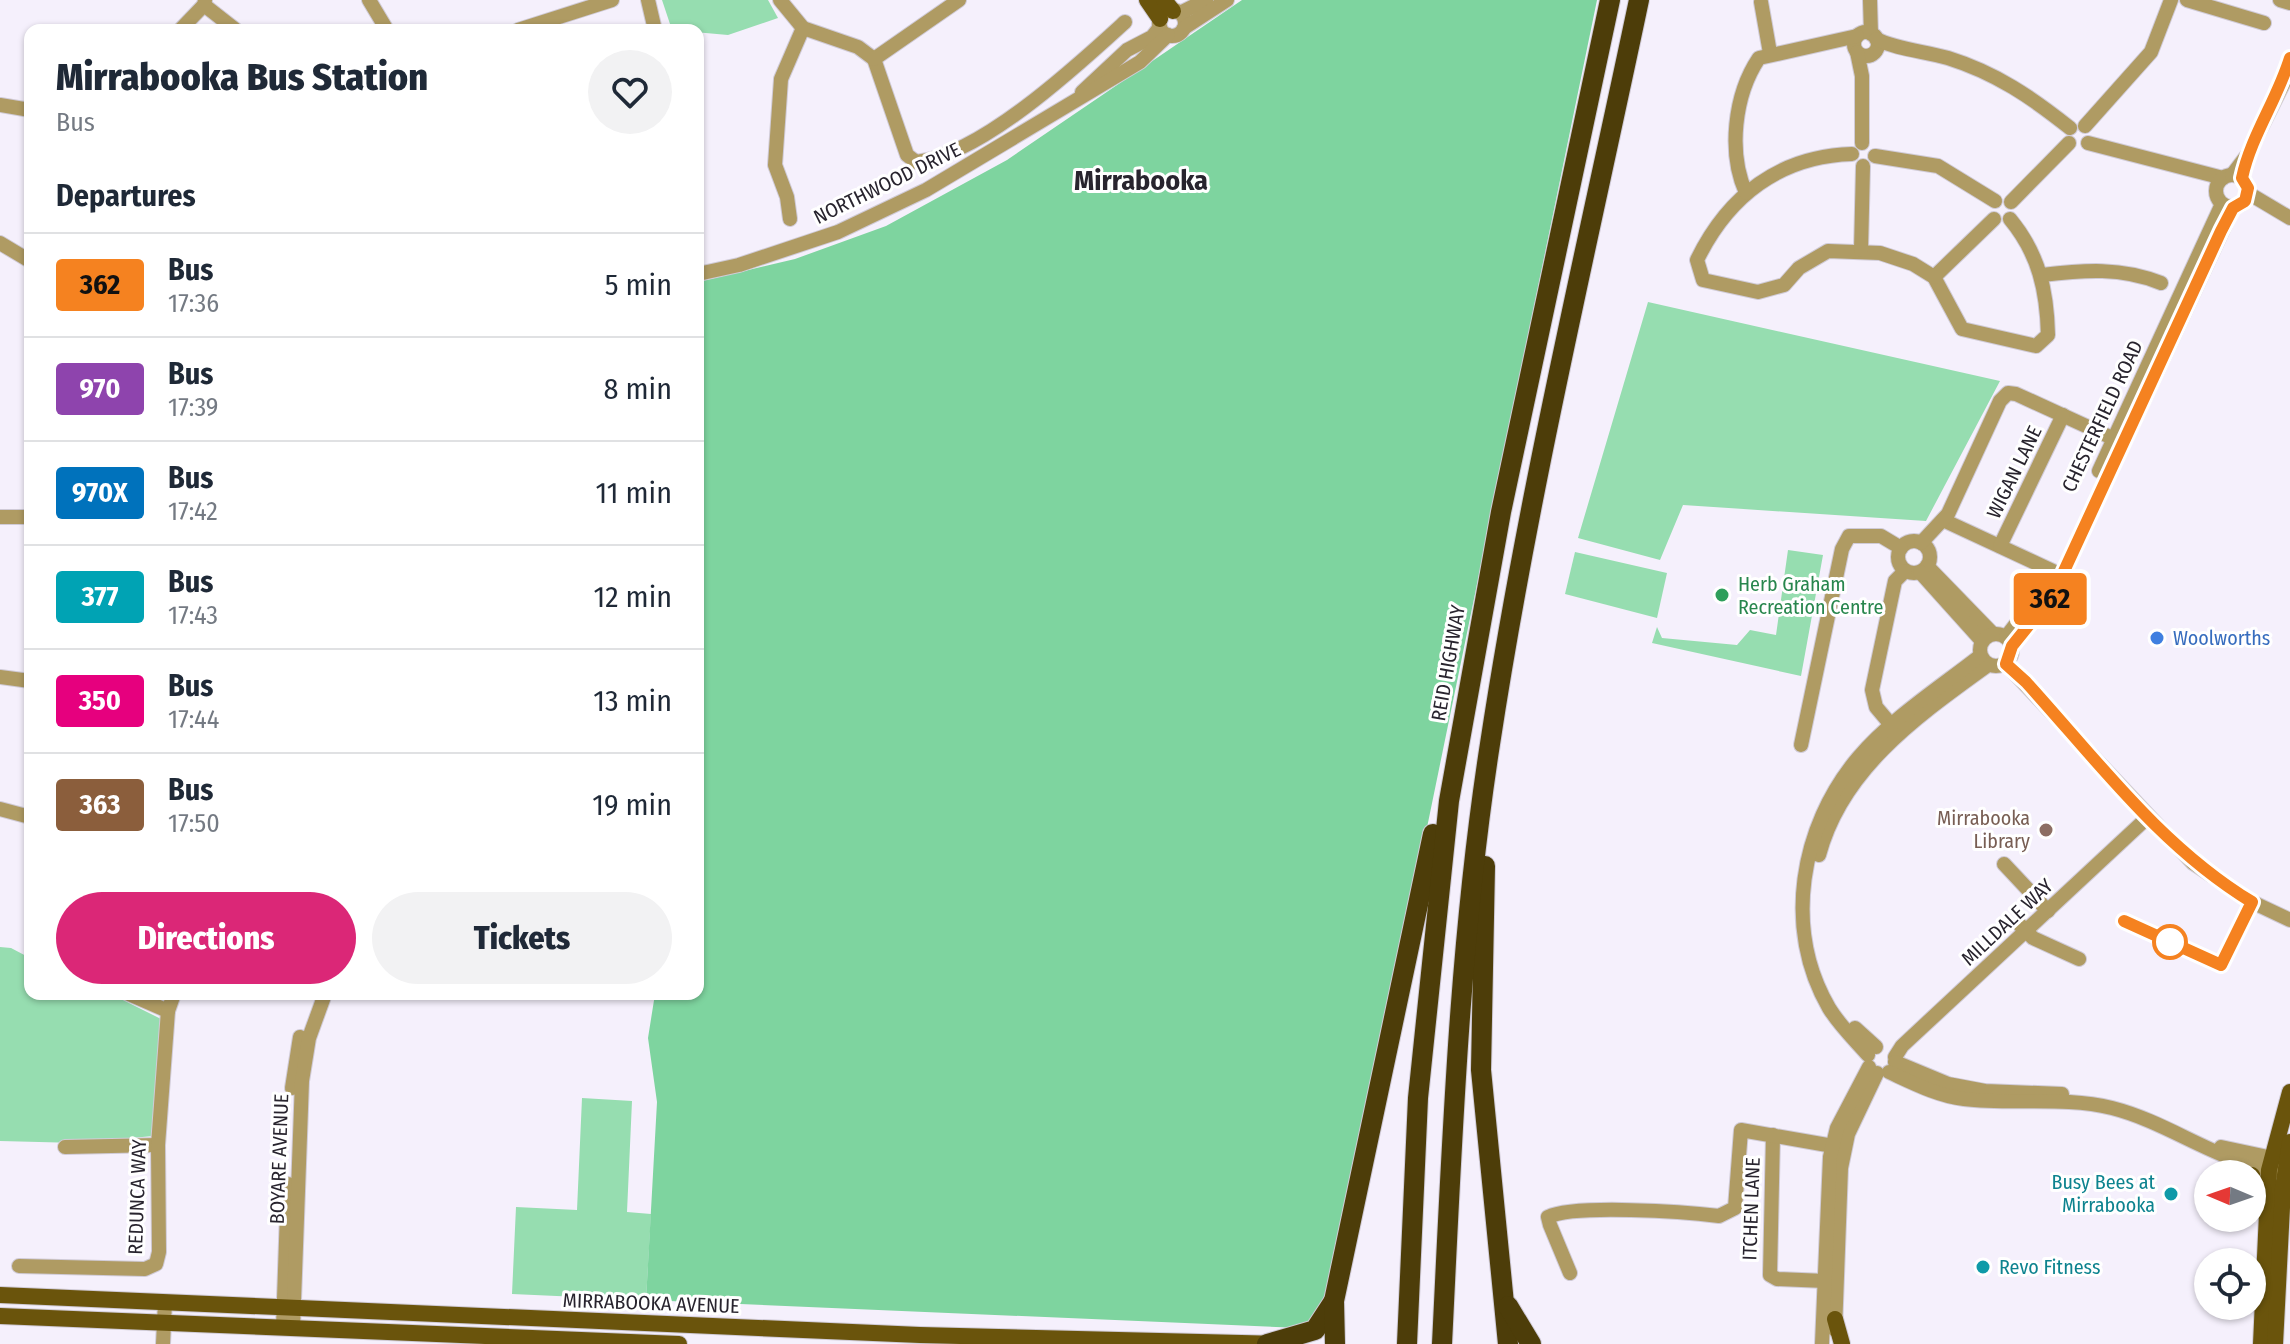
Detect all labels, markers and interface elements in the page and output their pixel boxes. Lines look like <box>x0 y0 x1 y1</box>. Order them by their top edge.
button: heart <box>588 50 672 134</box>
text: Mirrabooka Bus Station <box>56 54 428 100</box>
text: Bus <box>56 107 95 138</box>
street label: NORTHWOOD DRIVE <box>810 137 964 229</box>
district label: Mirrabooka <box>1074 164 1208 197</box>
text: Departures <box>56 178 196 214</box>
text: Bus <box>168 252 213 288</box>
text: 5 min <box>605 267 672 303</box>
text: 362 <box>80 268 120 301</box>
text: 17:36 <box>168 288 219 319</box>
street label: CHESTERFIELD ROAD <box>2056 336 2148 496</box>
text: Bus <box>168 356 213 392</box>
text: 8 min <box>604 371 672 407</box>
text: 970 <box>79 372 121 405</box>
text: 17:39 <box>168 392 219 423</box>
street label: WIGAN LANE <box>1981 422 2047 522</box>
text: Bus <box>168 460 213 496</box>
text: 11 min <box>596 475 672 511</box>
text: 970X <box>72 476 128 509</box>
text: 17:42 <box>168 496 218 527</box>
text: Bus <box>168 564 213 600</box>
place label: Herb Graham Recreation Centre <box>1738 572 1883 619</box>
line badge: 362 <box>2004 573 2096 625</box>
text: 12 min <box>594 579 672 615</box>
text: 377 <box>81 580 119 613</box>
text: 362 <box>2030 582 2070 615</box>
marker: Herb Graham Recreation Centre <box>1713 586 1731 604</box>
text: 17:43 <box>168 600 218 631</box>
street label: REID HIGHWAY <box>1426 603 1470 723</box>
place label: Woolworths <box>2173 626 2270 650</box>
marker: Woolworths <box>2148 629 2166 647</box>
text: Bus <box>168 668 213 704</box>
text: 13 min <box>593 683 672 719</box>
text: 350 <box>79 684 121 717</box>
text: 17:44 <box>168 704 219 735</box>
text: Bus <box>168 772 213 808</box>
text: 19 min <box>592 787 672 823</box>
text: 363 <box>80 788 120 821</box>
place label: Mirrabooka Library <box>1937 806 2030 853</box>
text: 17:50 <box>168 808 220 839</box>
marker: Mirrabooka Library <box>2037 821 2055 839</box>
street label: MILLDALE WAY <box>1956 873 2058 971</box>
button: Directions <box>56 892 356 984</box>
button: Tickets <box>372 892 672 984</box>
unlabelled marker <box>2153 925 2187 959</box>
street label: BOYARE AVENUE <box>265 1093 293 1225</box>
street label: REDUNCA WAY <box>123 1139 151 1255</box>
street label: ITCHEN LANE <box>1737 1157 1765 1261</box>
north arrow <box>2194 1160 2266 1232</box>
map controls <box>2194 1160 2266 1320</box>
place label: Busy Bees at Mirrabooka <box>2051 1170 2155 1217</box>
marker: Busy Bees at Mirrabooka <box>2162 1185 2180 1203</box>
button: locate <box>2194 1248 2266 1320</box>
place label: Revo Fitness <box>1999 1255 2100 1279</box>
marker: Revo Fitness <box>1974 1258 1992 1276</box>
street label: MIRRABOOKA AVENUE <box>562 1288 740 1318</box>

